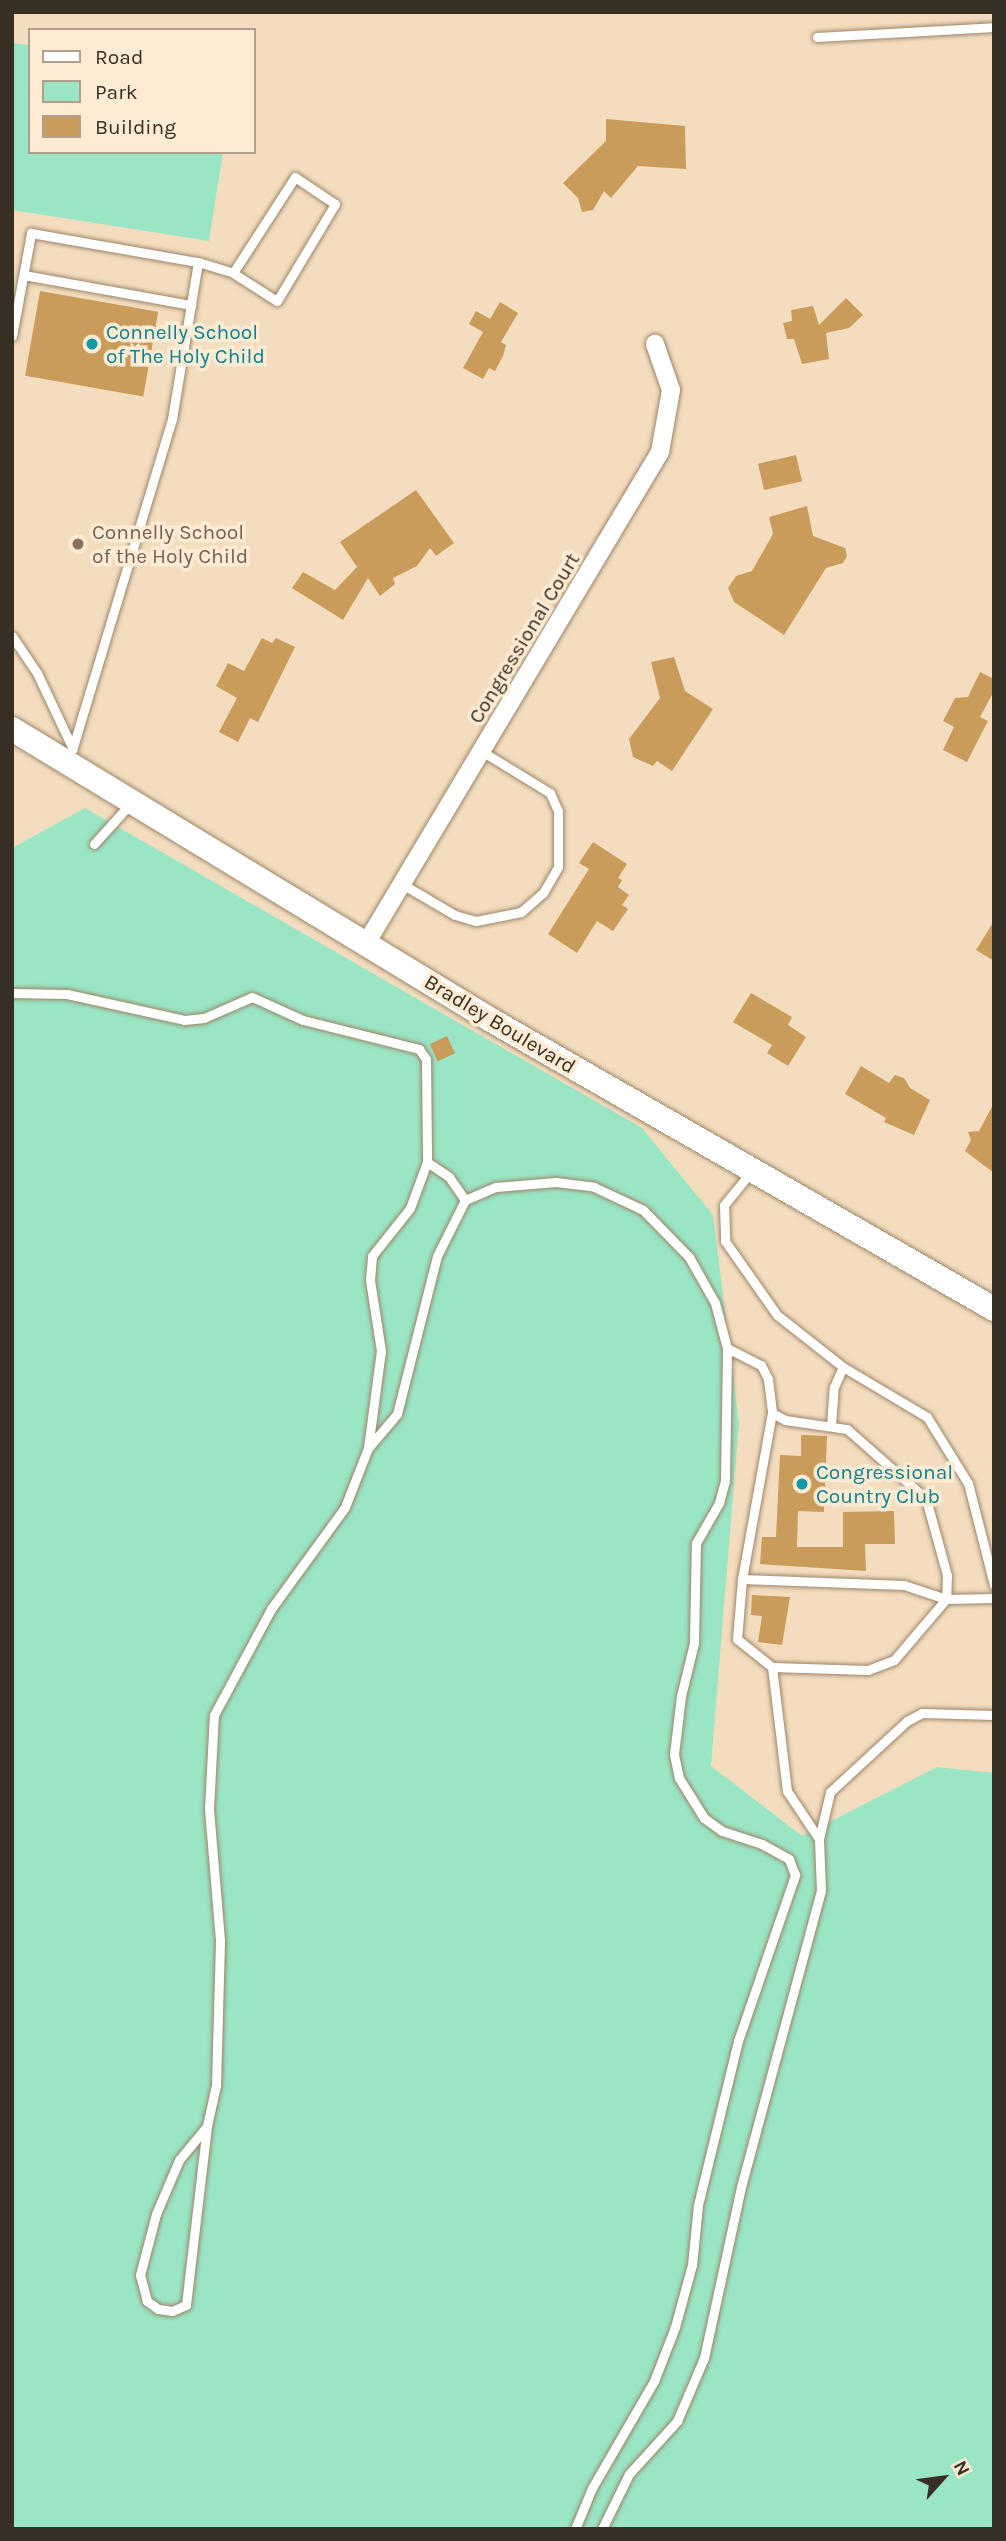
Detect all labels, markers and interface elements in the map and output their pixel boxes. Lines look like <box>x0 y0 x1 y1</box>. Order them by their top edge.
legend <box>28 28 256 154</box>
text: Road <box>95 45 143 69</box>
text: Park <box>95 80 138 104</box>
text: Building <box>95 115 176 139</box>
place label: Connelly School of The Holy Child <box>106 319 265 369</box>
marker: Connelly School of The Holy Child <box>84 336 100 352</box>
place label: Connelly School of the Holy Child <box>92 519 248 569</box>
marker: Connelly School of the Holy Child <box>70 536 86 552</box>
street label: Congressional Court <box>463 548 585 728</box>
street label: Bradley Boulevard <box>420 969 580 1079</box>
place label: Congressional Country Club <box>816 1459 953 1509</box>
marker: Congressional Country Club <box>794 1476 810 1492</box>
north arrow <box>908 2443 978 2513</box>
text: N <box>949 2457 974 2479</box>

